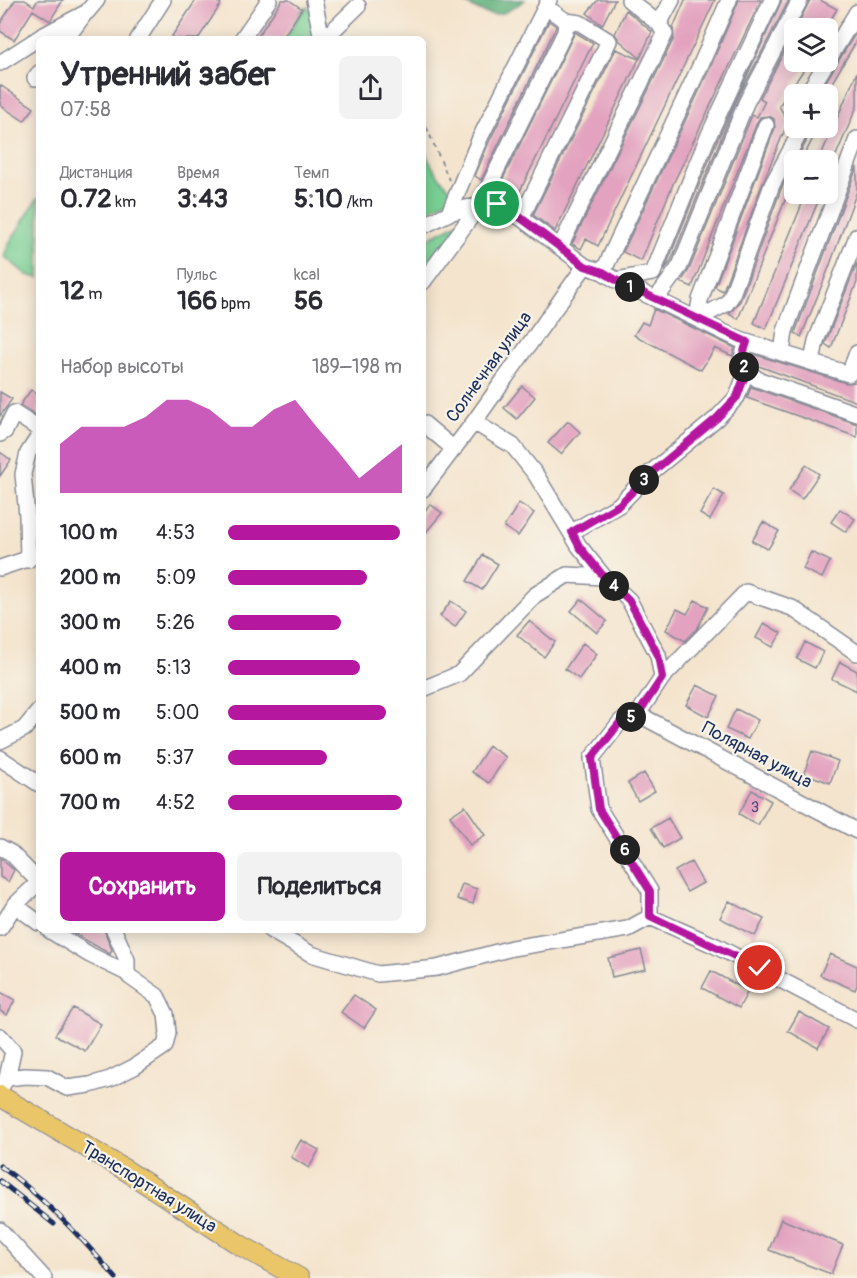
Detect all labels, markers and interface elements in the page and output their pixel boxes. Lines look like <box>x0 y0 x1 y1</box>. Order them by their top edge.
map controls <box>784 18 838 204</box>
button: layers <box>784 18 838 72</box>
text: Утренний забег <box>60 54 276 95</box>
button: share <box>339 56 402 119</box>
button: + <box>784 84 838 138</box>
text: 07:58 <box>60 97 111 122</box>
button: − <box>784 150 838 204</box>
text: Дистанция <box>60 163 133 183</box>
text: Время <box>177 163 220 183</box>
text: Темп <box>294 163 329 183</box>
pin <box>471 178 522 229</box>
text: 0.72 <box>60 183 112 215</box>
text: 3:43 <box>177 183 228 215</box>
text: 5:10 <box>294 183 343 215</box>
icon: arrive <box>480 187 513 220</box>
text: km <box>112 192 136 212</box>
text: /km <box>343 192 373 212</box>
text: Пульс <box>177 265 217 285</box>
text: kcal <box>294 265 320 285</box>
pin: 1 <box>615 272 645 302</box>
text: 12 <box>60 275 85 307</box>
text: 1 <box>627 277 633 297</box>
text: m <box>85 284 102 304</box>
text: 166 <box>177 285 217 317</box>
text: 56 <box>294 285 323 317</box>
text: bpm <box>217 294 251 314</box>
street label: Солнечная улица <box>441 307 537 427</box>
pin: 2 <box>729 352 759 382</box>
text: Набор высоты <box>60 354 184 379</box>
text: 189–198 m <box>312 354 402 379</box>
text: 2 <box>740 357 748 377</box>
pin: 3 <box>629 465 659 495</box>
text: 3 <box>640 470 648 490</box>
text: 100 m <box>60 520 117 545</box>
text: 4:53 <box>156 520 195 545</box>
text: 200 m <box>60 565 121 590</box>
text: 5:09 <box>156 565 196 590</box>
pin: 4 <box>599 571 629 601</box>
text: 4 <box>609 576 619 596</box>
text: 300 m <box>60 610 121 635</box>
text: 5:26 <box>156 610 195 635</box>
text: 400 m <box>60 655 121 680</box>
text: 5:13 <box>156 655 191 680</box>
text: 500 m <box>60 700 120 725</box>
text: 5:00 <box>156 700 200 725</box>
pin: 5 <box>616 702 646 732</box>
text: 5 <box>627 707 635 727</box>
street label: Полярная улица <box>698 716 816 794</box>
text: 600 m <box>60 745 121 770</box>
text: 5:37 <box>156 745 194 770</box>
text: 700 m <box>60 790 120 815</box>
text: 4:52 <box>156 790 195 815</box>
house number: 3 <box>751 798 759 817</box>
pin: 6 <box>610 835 640 865</box>
text: 6 <box>620 840 630 860</box>
button: Сохранить <box>60 852 225 921</box>
button: Поделиться <box>237 852 402 921</box>
pin <box>734 942 785 993</box>
icon: check <box>743 951 776 984</box>
street label: Транспортная улица <box>77 1136 221 1238</box>

